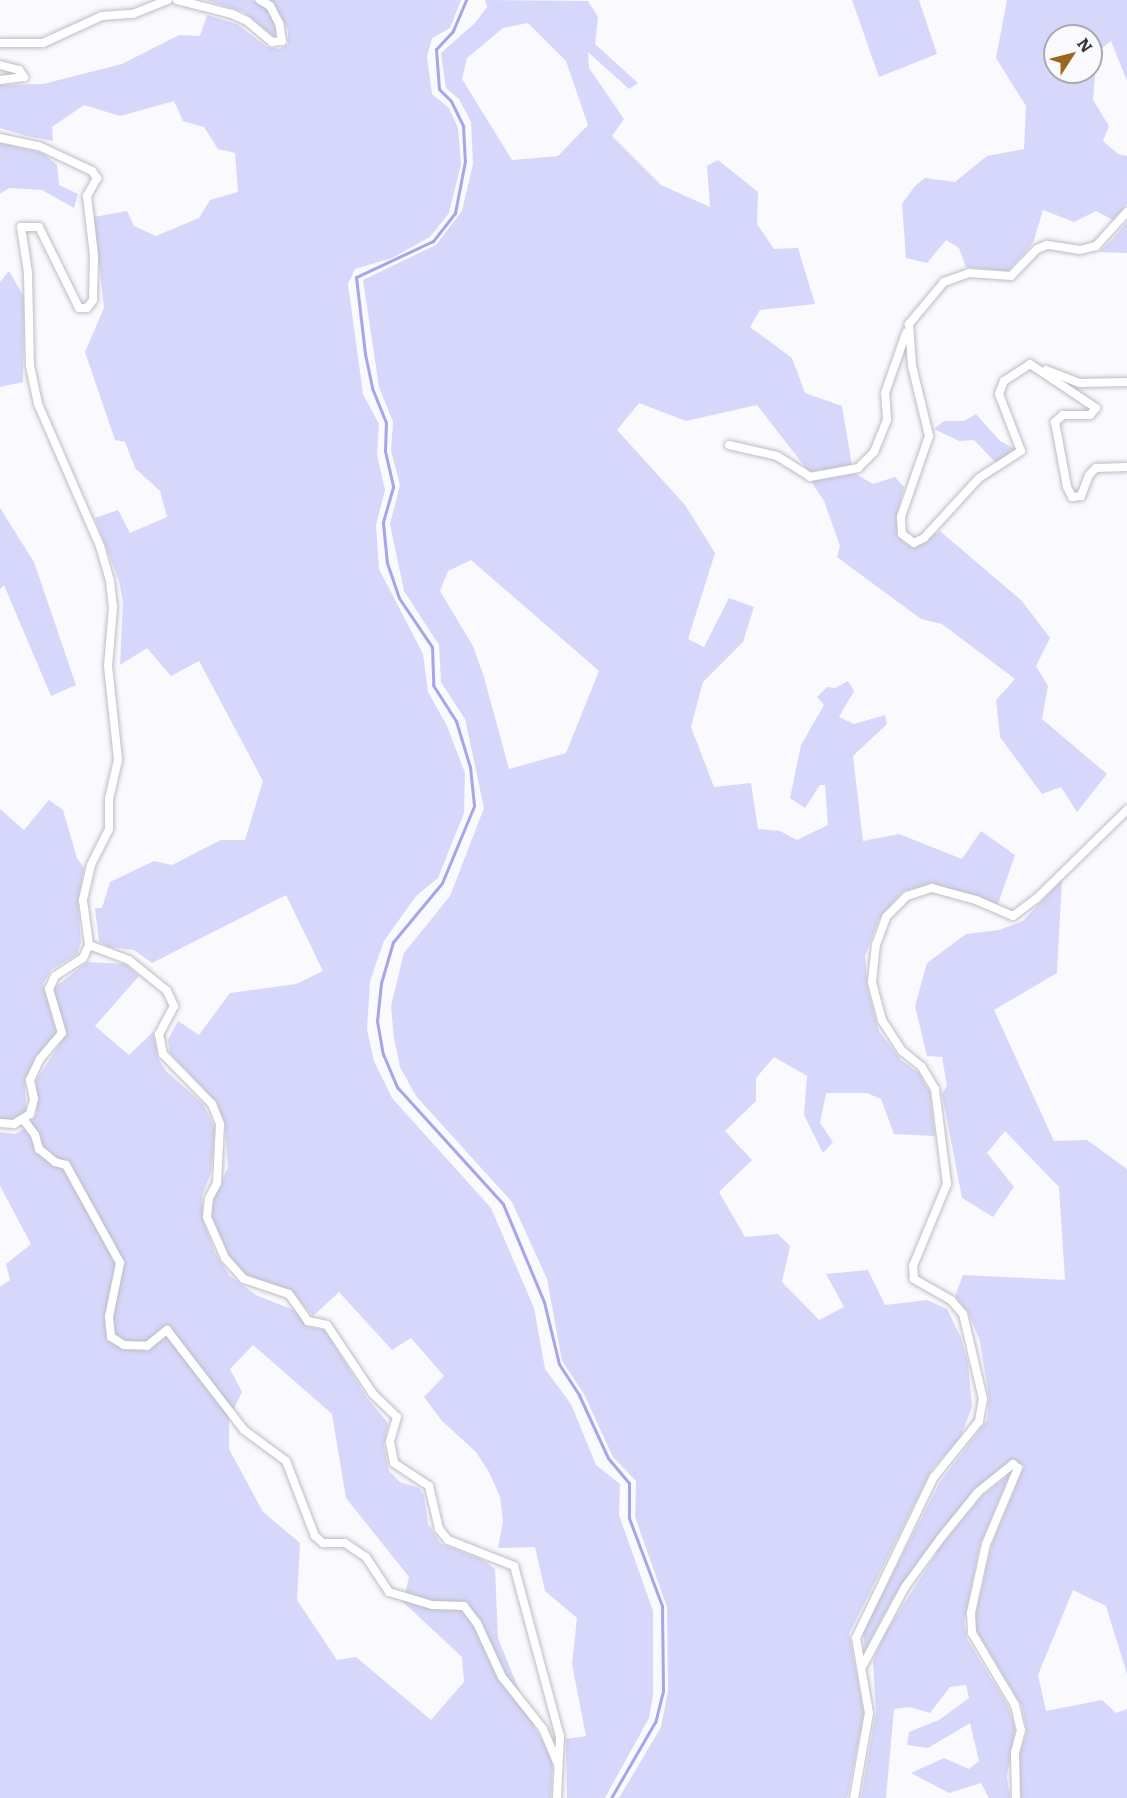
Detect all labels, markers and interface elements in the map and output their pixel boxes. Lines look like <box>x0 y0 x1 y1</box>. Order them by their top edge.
north arrow <box>1043 24 1103 84</box>
text: N <box>1072 32 1100 57</box>

